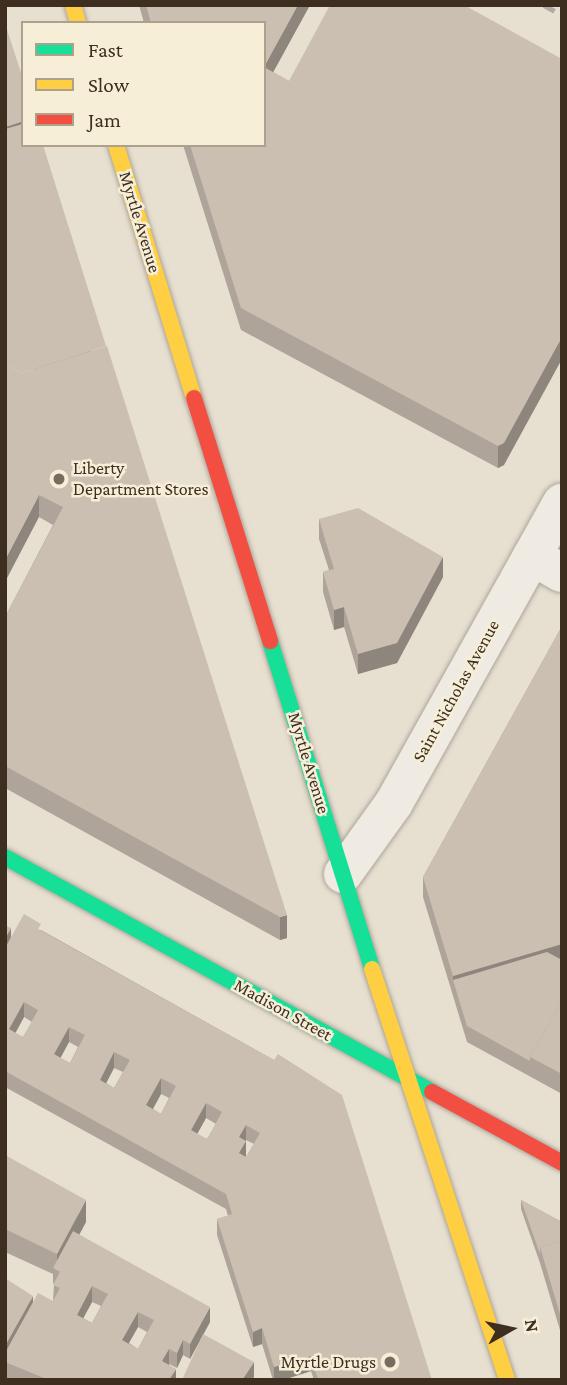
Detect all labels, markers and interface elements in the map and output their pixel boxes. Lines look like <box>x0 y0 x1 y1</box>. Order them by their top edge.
legend <box>21 21 266 147</box>
text: Fast <box>88 38 123 62</box>
text: Slow <box>88 73 129 97</box>
text: Jam <box>88 108 121 132</box>
street label: Myrtle Avenue <box>114 169 166 275</box>
place label: Liberty Department Stores <box>73 458 209 500</box>
marker: Liberty Department Stores <box>51 471 67 487</box>
street label: Saint Nicholas Avenue <box>408 616 504 766</box>
street label: Myrtle Avenue <box>283 710 335 816</box>
street label: Madison Street <box>230 974 336 1046</box>
north arrow <box>476 1294 546 1364</box>
text: N <box>521 1318 544 1334</box>
place label: Myrtle Drugs <box>281 1351 376 1373</box>
marker: Myrtle Drugs <box>382 1354 398 1370</box>

